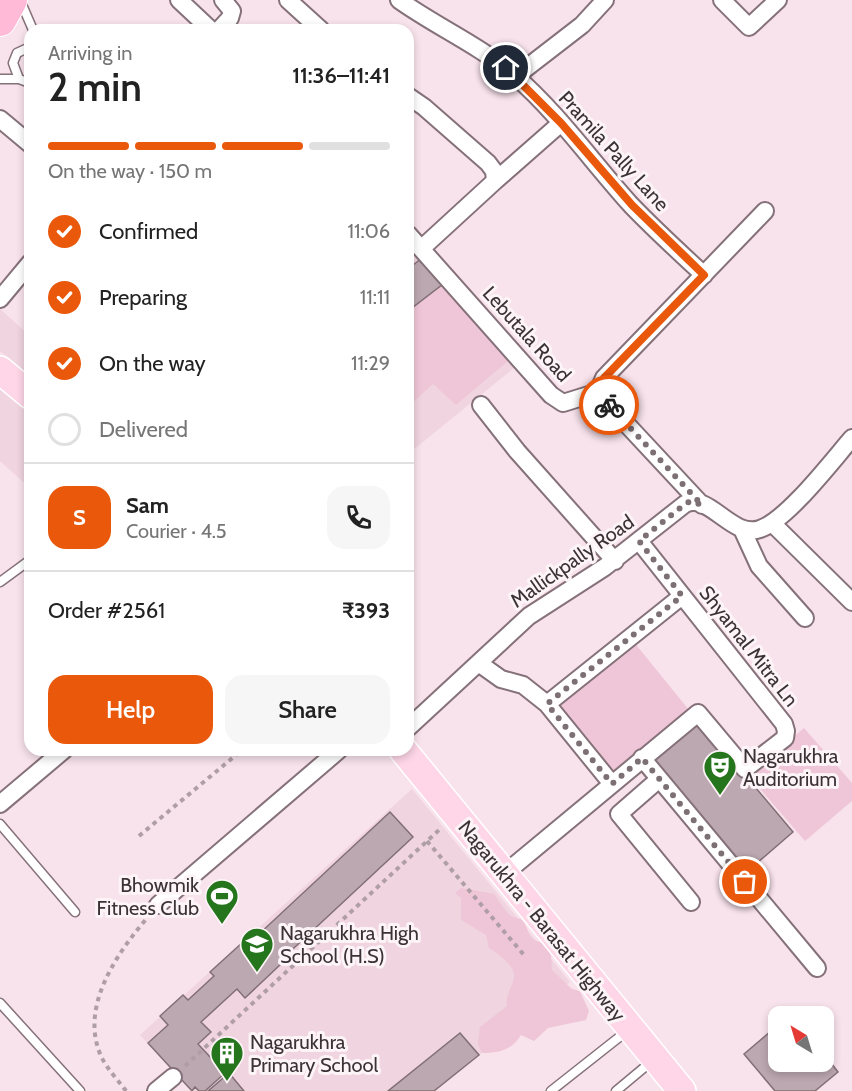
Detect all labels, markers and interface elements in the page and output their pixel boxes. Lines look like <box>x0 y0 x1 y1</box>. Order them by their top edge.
text: Arriving in <box>48 41 132 65</box>
pin <box>480 42 531 93</box>
icon: home <box>489 51 522 84</box>
text: 11:36–11:41 <box>292 62 390 89</box>
text: 2 min <box>48 63 142 111</box>
street label: Pramila Pally Lane <box>554 86 674 216</box>
text: On the way · 150 m <box>48 159 212 183</box>
icon: check <box>48 215 81 248</box>
text: Confirmed <box>99 218 198 245</box>
text: 11:06 <box>347 219 390 243</box>
icon: check <box>48 281 81 314</box>
street label: Lebutala Road <box>478 281 576 387</box>
text: Preparing <box>99 284 187 311</box>
text: 11:11 <box>360 285 390 309</box>
icon: check <box>48 347 81 380</box>
text: On the way <box>99 350 206 377</box>
text: 11:29 <box>351 351 390 375</box>
courier <box>579 375 639 435</box>
icon: bike <box>593 389 626 422</box>
text: Delivered <box>99 416 188 443</box>
button: phone <box>327 486 390 549</box>
text: Sam <box>126 492 169 519</box>
text: S <box>73 504 86 531</box>
street label: Mallickpally Road <box>506 509 638 613</box>
text: Courier · 4.5 <box>126 519 227 543</box>
street label: Shyamal Mitra Ln <box>694 581 804 711</box>
text: Order #2561 <box>48 597 165 624</box>
text: ₹393 <box>342 597 390 624</box>
button: Help <box>48 675 213 744</box>
button: Share <box>225 675 390 744</box>
place label: Nagarukhra Auditorium <box>743 744 839 791</box>
theatre icon: Nagarukhra Auditorium <box>702 749 738 796</box>
street label: Nagarukhra - Barasat Highway <box>453 816 631 1026</box>
pin <box>719 856 770 907</box>
icon: bag <box>728 865 761 898</box>
place label: Bhowmik Fitness Club <box>97 873 199 920</box>
sports icon: Bhowmik Fitness Club <box>204 878 240 925</box>
place label: Nagarukhra High School (H.S) <box>280 921 419 968</box>
school or university icon: Nagarukhra High School (H.S) <box>239 926 275 973</box>
north arrow <box>768 1006 834 1072</box>
map controls <box>768 1006 834 1072</box>
place label: Nagarukhra Primary School <box>250 1030 378 1077</box>
building icon: Nagarukhra Primary School <box>209 1035 245 1082</box>

